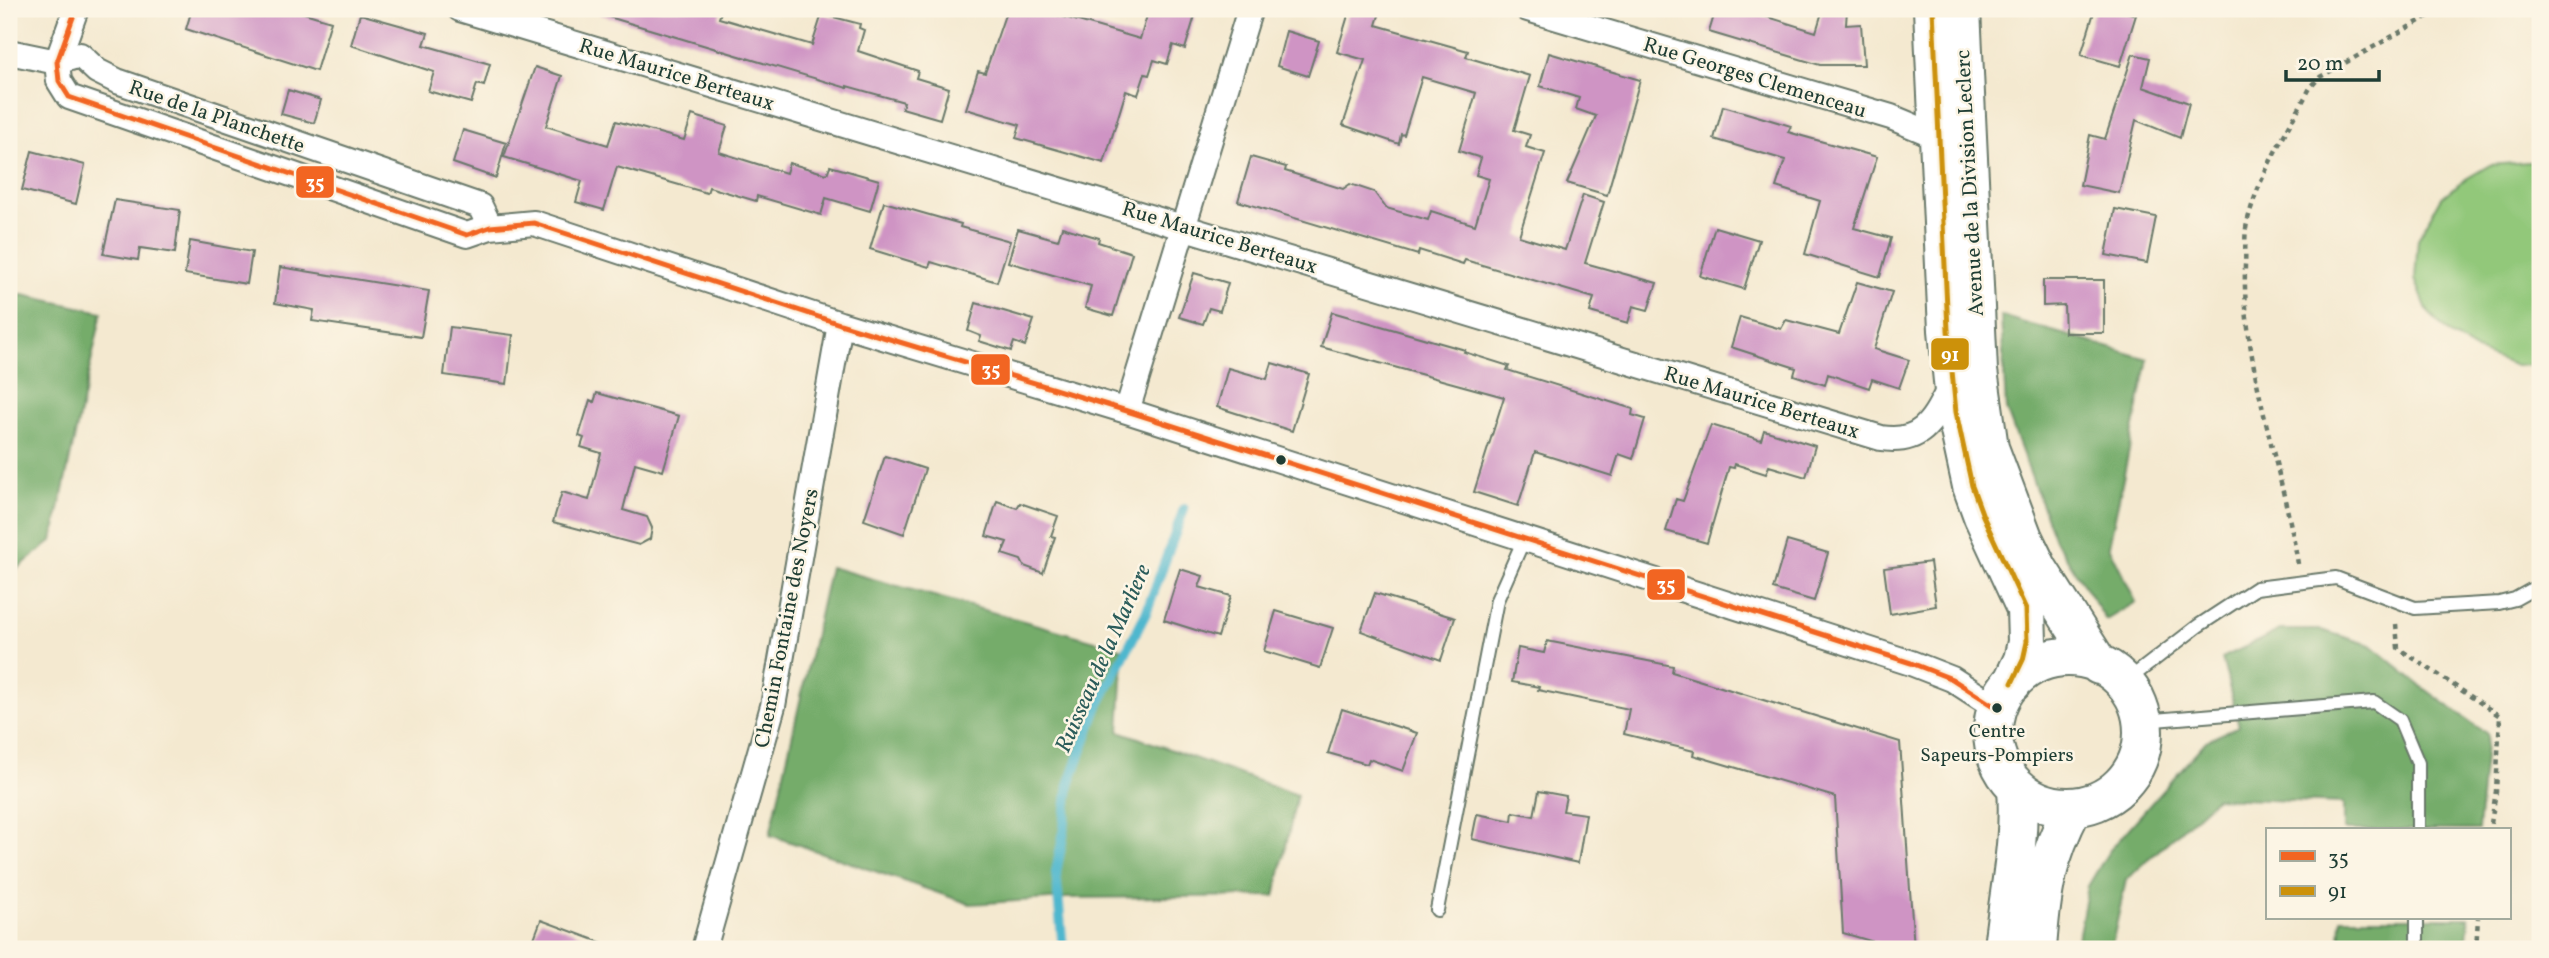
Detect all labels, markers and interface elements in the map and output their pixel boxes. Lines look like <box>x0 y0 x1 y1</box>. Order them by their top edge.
street label: Rue Georges Clemenceau <box>1639 31 1870 126</box>
street label: Rue Maurice Berteaux <box>575 32 778 119</box>
scale bar <box>2286 38 2379 82</box>
street label: Avenue de la Division Leclerc <box>1949 49 1992 317</box>
text: 20 m <box>2297 50 2343 79</box>
street label: Rue de la Planchette <box>125 74 308 161</box>
line badge: 35 <box>295 165 335 199</box>
text: 35 <box>306 171 324 197</box>
street label: Rue Maurice Berteaux <box>1118 195 1321 282</box>
line badge: 91 <box>1930 337 1970 371</box>
text: 91 <box>1941 343 1959 369</box>
line badge: 35 <box>970 353 1011 386</box>
text: 35 <box>982 358 1000 384</box>
street label: Rue Maurice Berteaux <box>1660 360 1863 447</box>
unlabelled marker <box>1274 453 1288 467</box>
street label: Chemin Fontaine des Noyers <box>748 486 827 750</box>
water label: Ruisseau de la Marliere <box>1048 559 1160 758</box>
line badge: 35 <box>1646 568 1686 601</box>
text: 35 <box>1657 573 1675 599</box>
marker: Centre Sapeurs-Pompiers <box>1990 701 2004 715</box>
place label: Centre Sapeurs-Pompiers <box>1920 719 2074 769</box>
legend <box>2266 828 2510 920</box>
text: 35 <box>2328 844 2349 873</box>
text: 91 <box>2328 878 2347 907</box>

